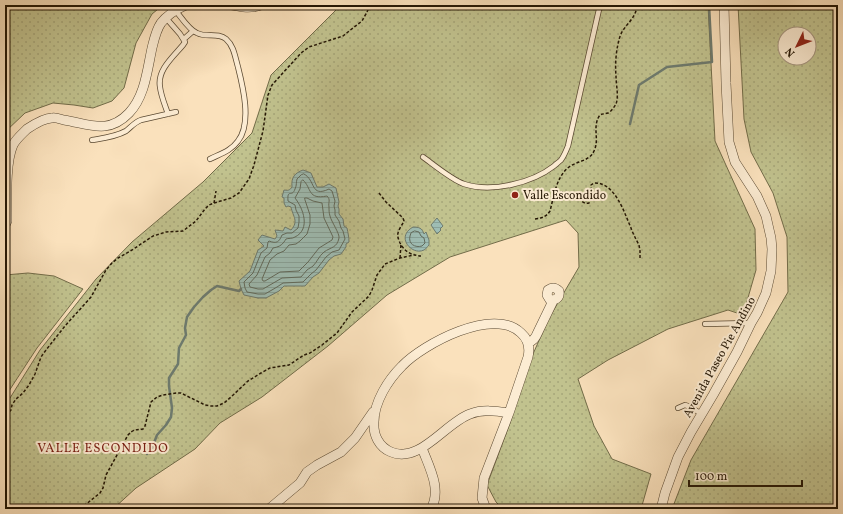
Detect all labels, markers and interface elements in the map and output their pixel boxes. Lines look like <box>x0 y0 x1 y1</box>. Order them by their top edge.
north arrow <box>777 26 817 66</box>
text: N <box>783 44 799 60</box>
place label: Valle Escondido <box>523 188 606 204</box>
marker: Valle Escondido <box>510 190 520 200</box>
street label: Avenida Paseo Pie Andino <box>680 294 760 421</box>
district label: VALLE ESCONDIDO <box>37 440 169 458</box>
scale bar <box>689 462 802 488</box>
text: 100 m <box>695 469 728 485</box>

